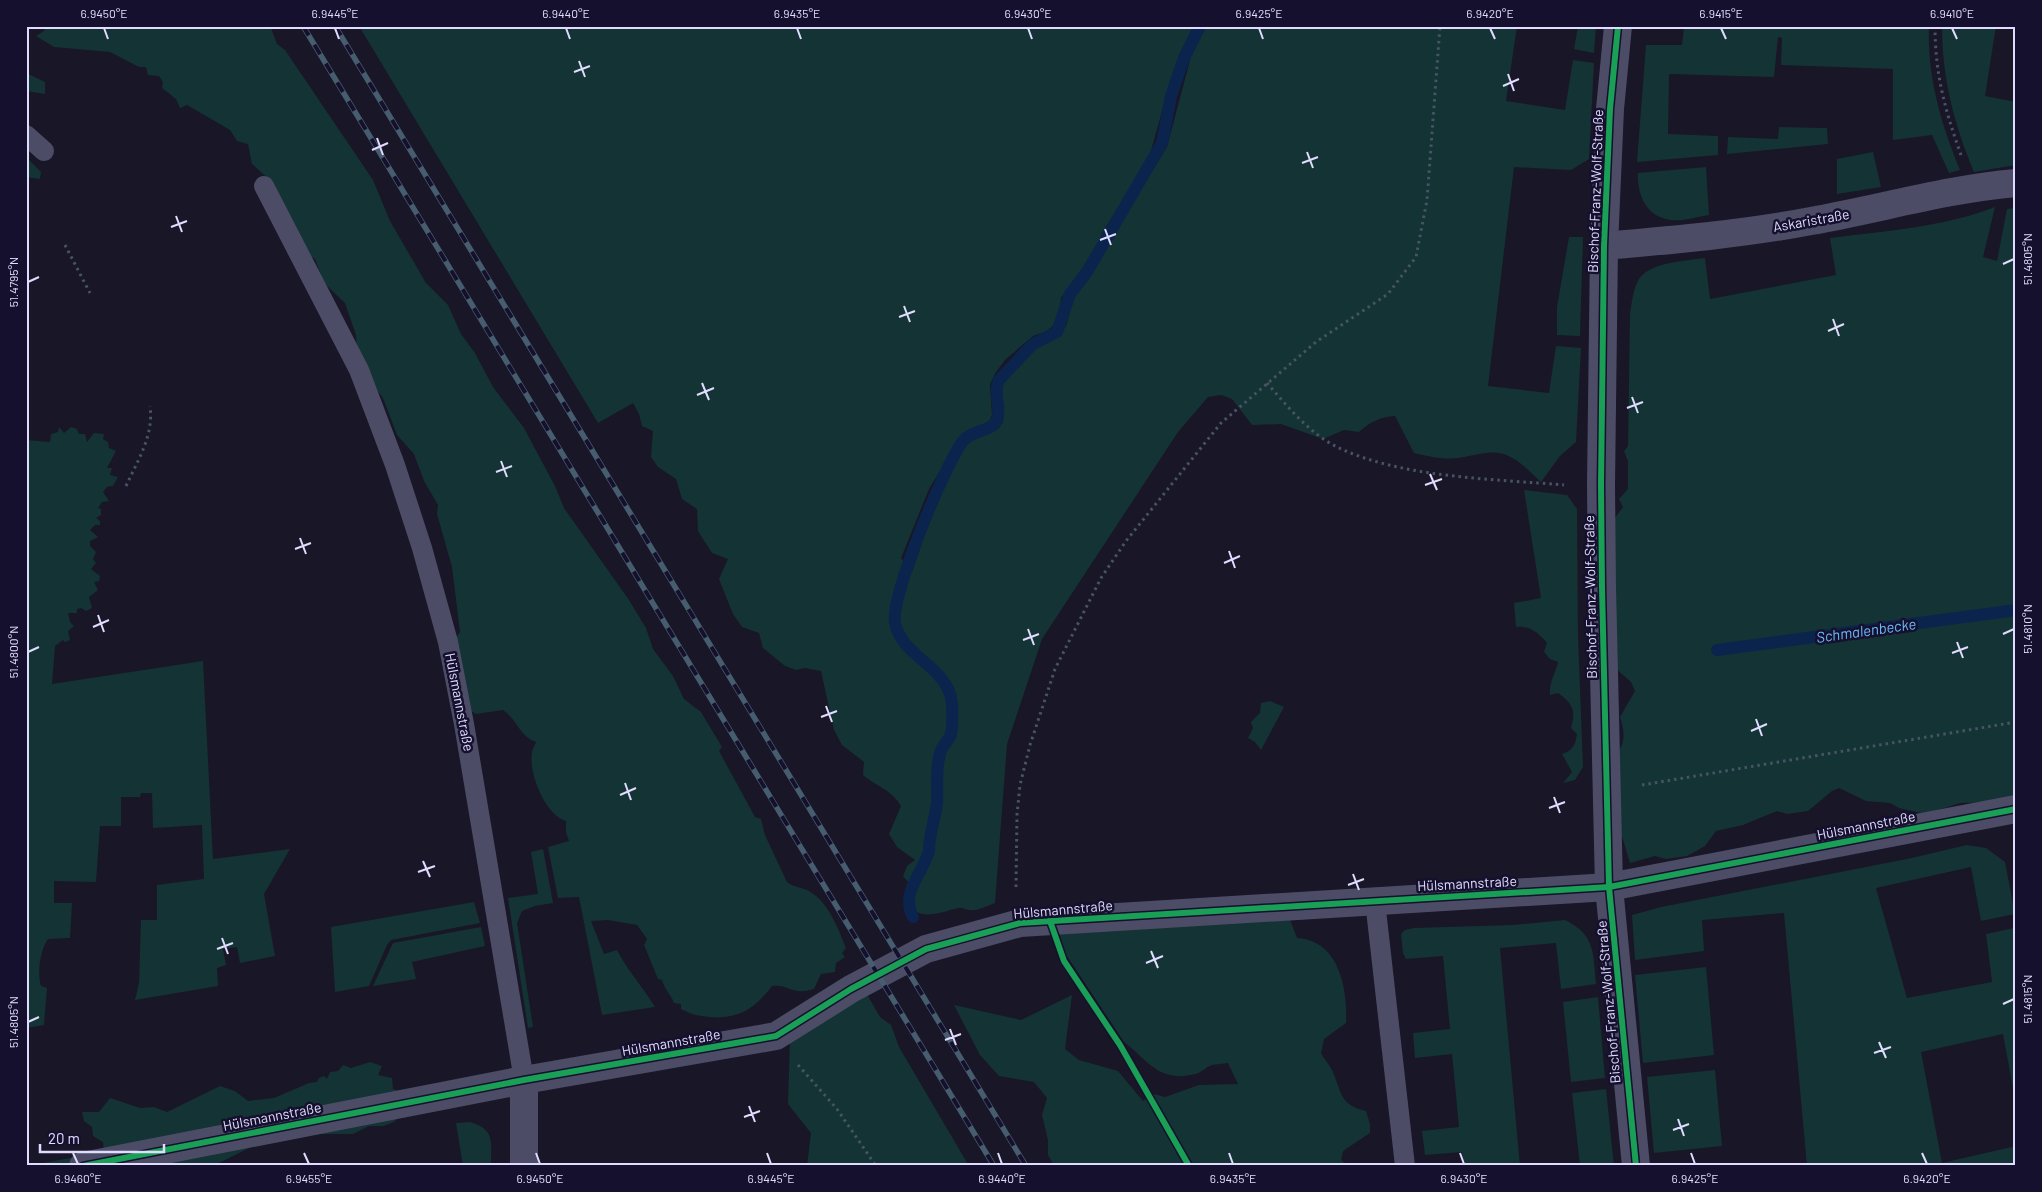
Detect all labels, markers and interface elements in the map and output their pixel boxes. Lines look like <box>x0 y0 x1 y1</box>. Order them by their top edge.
text: 6.9450°E <box>80 6 128 20</box>
text: 6.9445°E <box>312 6 359 20</box>
text: 6.9440°E <box>542 6 590 20</box>
text: 6.9435°E <box>774 6 820 20</box>
text: 6.9430°E <box>1004 6 1052 20</box>
text: 6.9425°E <box>1236 6 1282 20</box>
text: 6.9420°E <box>1466 6 1514 20</box>
text: 6.9415°E <box>1699 6 1743 20</box>
text: 6.9410°E <box>1930 6 1974 20</box>
street label: Bischof-Franz-Wolf-Straße <box>1584 109 1606 273</box>
street label: Askaristraße <box>1771 205 1851 235</box>
text: 51.4805°N <box>2020 233 2034 285</box>
text: 51.4795°N <box>6 257 20 307</box>
street label: Bischof-Franz-Wolf-Straße <box>1580 515 1600 679</box>
text: 51.4810°N <box>2020 604 2034 654</box>
water label: Schmalenbecke <box>1815 614 1917 646</box>
text: 51.4800°N <box>6 626 20 678</box>
street label: Hülsmannstraße <box>442 651 478 753</box>
street label: Hülsmannstraße <box>1815 807 1917 843</box>
street label: Hülsmannstraße <box>1417 872 1517 894</box>
street label: Hülsmannstraße <box>1013 896 1113 922</box>
street label: Bischof-Franz-Wolf-Straße <box>1592 920 1624 1084</box>
text: 51.4815°N <box>2020 975 2034 1023</box>
text: 51.4805°N <box>6 996 20 1048</box>
street label: Hülsmannstraße <box>620 1025 722 1059</box>
street label: Hülsmannstraße <box>221 1098 323 1134</box>
scale bar <box>40 1122 164 1154</box>
text: 20 m <box>48 1129 80 1147</box>
text: 6.9460°E <box>54 1171 102 1185</box>
text: 6.9455°E <box>286 1171 332 1185</box>
text: 6.9450°E <box>516 1171 564 1185</box>
text: 6.9445°E <box>748 1171 795 1185</box>
text: 6.9440°E <box>978 1171 1026 1185</box>
text: 6.9435°E <box>1210 1171 1256 1185</box>
text: 6.9430°E <box>1440 1171 1488 1185</box>
text: 6.9425°E <box>1672 1171 1718 1185</box>
text: 6.9420°E <box>1903 1171 1951 1185</box>

